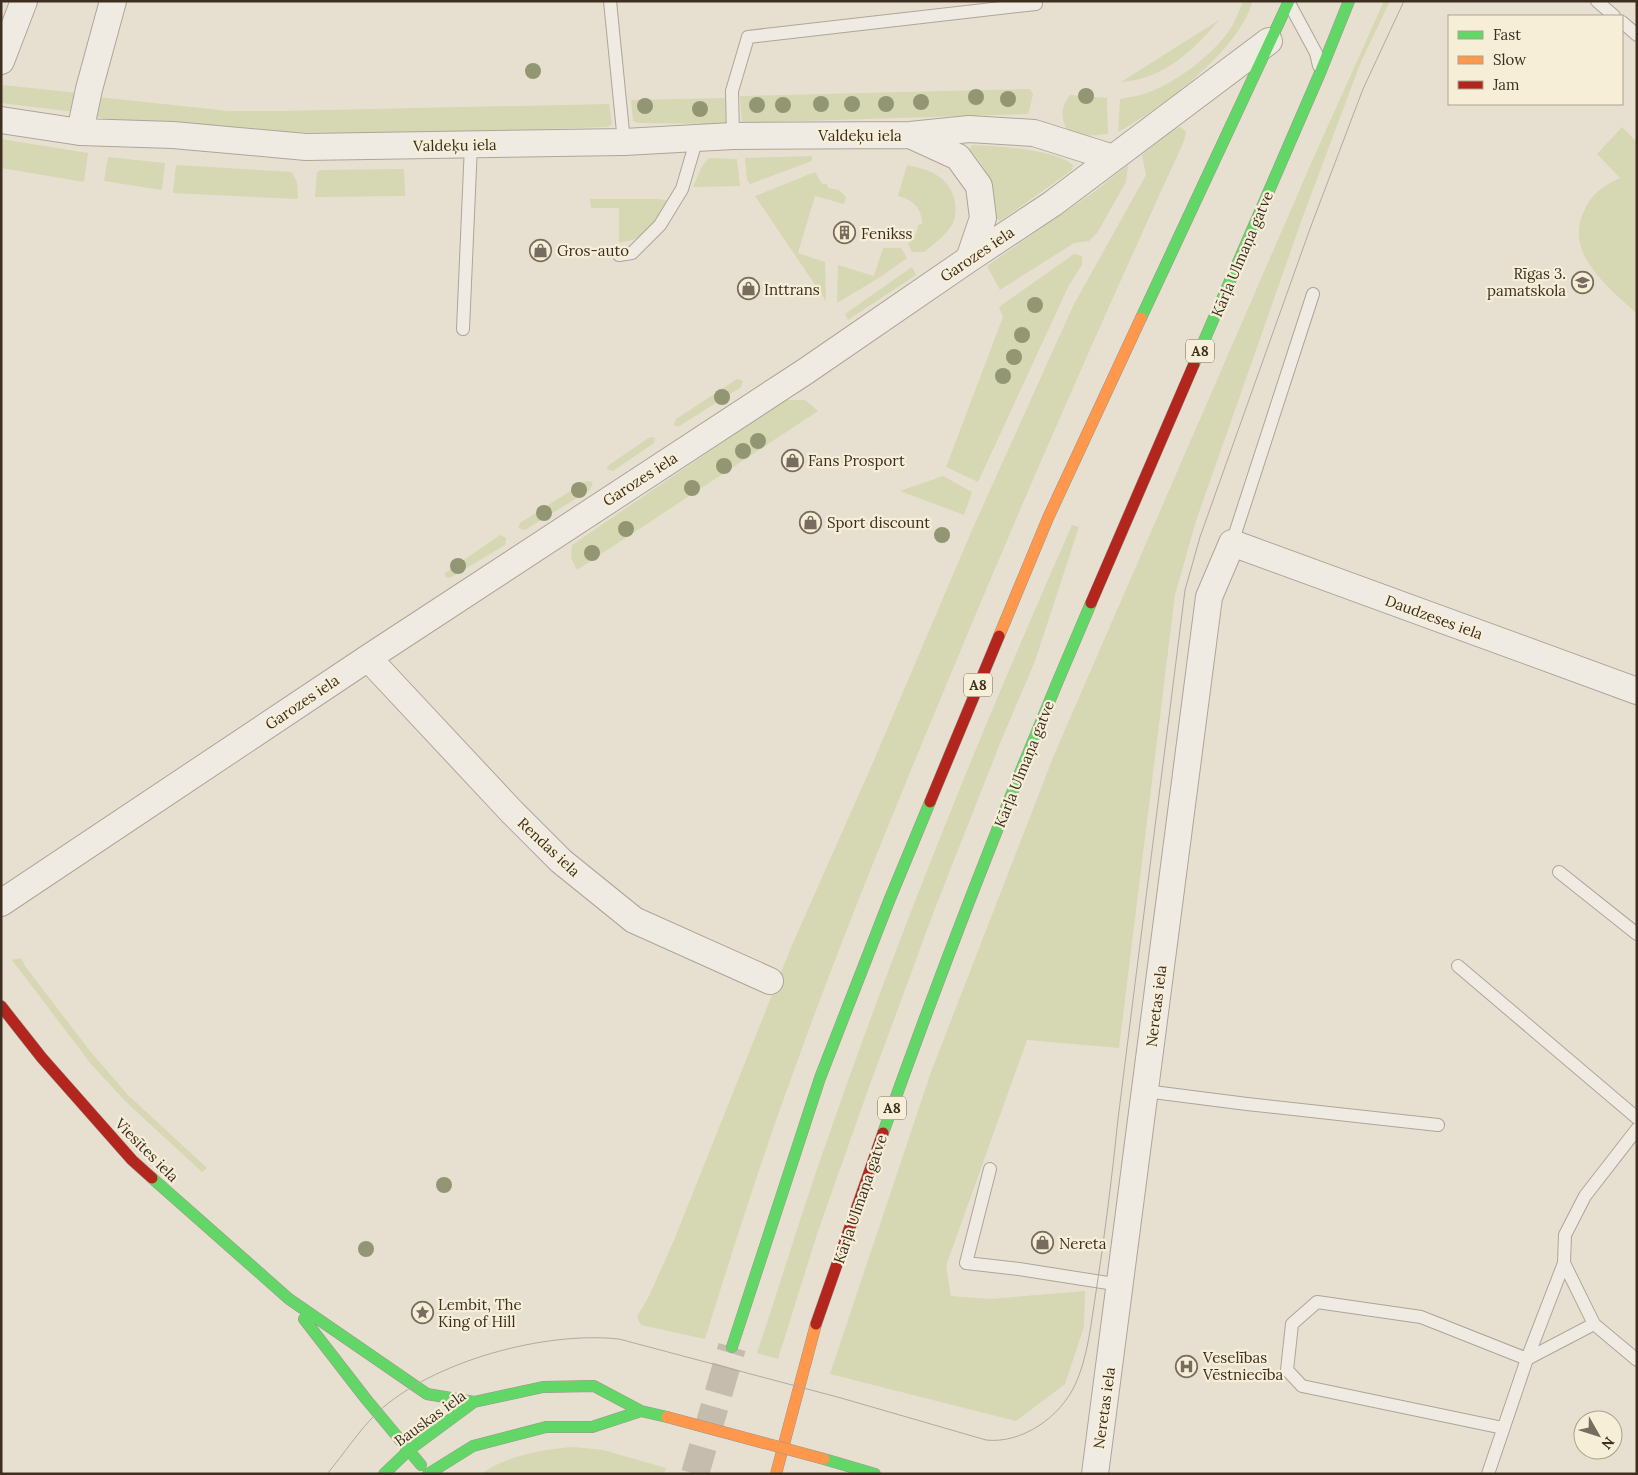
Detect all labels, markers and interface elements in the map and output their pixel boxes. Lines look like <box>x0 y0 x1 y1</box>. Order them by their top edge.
legend <box>1448 15 1623 105</box>
text: Fast <box>1493 25 1521 44</box>
text: Slow <box>1493 50 1526 69</box>
text: Jam <box>1492 75 1520 94</box>
street label: Valdeķu iela <box>817 126 902 146</box>
street label: Valdeķu iela <box>412 135 497 156</box>
street label: Kārļa Ulmaņa gatve <box>1207 188 1278 320</box>
building icon: Fenikss <box>833 221 857 245</box>
street label: Garozes iela <box>936 222 1018 286</box>
place label: Fenikss <box>861 224 912 243</box>
shop icon: Gros-auto <box>529 238 553 262</box>
place label: Gros-auto <box>557 241 629 260</box>
place label: Rīgas 3. pamatskola <box>1487 264 1566 300</box>
school or university icon: Rīgas 3. pamatskola <box>1570 270 1594 294</box>
shop icon: Inttrans <box>736 277 760 301</box>
place label: Inttrans <box>764 280 820 299</box>
road number: A8 <box>1186 340 1214 362</box>
street label: Garozes iela <box>599 448 681 510</box>
shop icon: Fans Prosport <box>780 448 804 472</box>
place label: Fans Prosport <box>808 451 905 470</box>
shop icon: Sport discount <box>799 510 823 534</box>
place label: Sport discount <box>827 513 930 532</box>
street label: Daudzeses iela <box>1383 591 1486 644</box>
street label: Garozes iela <box>261 670 343 734</box>
road number: A8 <box>964 674 992 696</box>
street label: Kārļa Ulmaņa gatve <box>990 698 1059 831</box>
street label: Rendas iela <box>514 813 584 881</box>
street label: Neretas iela <box>1142 964 1170 1048</box>
road number: A8 <box>878 1096 906 1120</box>
street label: Viesītes iela <box>110 1113 183 1186</box>
street label: Kārļa Ulmaņa gatve <box>829 1132 892 1266</box>
shop icon: Nereta <box>1031 1231 1055 1255</box>
place label: Nereta <box>1059 1234 1107 1253</box>
place label: Lembit, The King of Hill <box>438 1295 522 1331</box>
place icon: Lembit, The King of Hill <box>410 1301 434 1325</box>
place label: Veselības Vēstniecība <box>1202 1348 1283 1384</box>
hospital icon: Veselības Vēstniecība <box>1175 1354 1199 1378</box>
street label: Neretas iela <box>1089 1366 1119 1450</box>
street label: Bauskas iela <box>391 1386 470 1450</box>
north arrow <box>1573 1410 1623 1460</box>
text: N <box>1598 1433 1619 1453</box>

